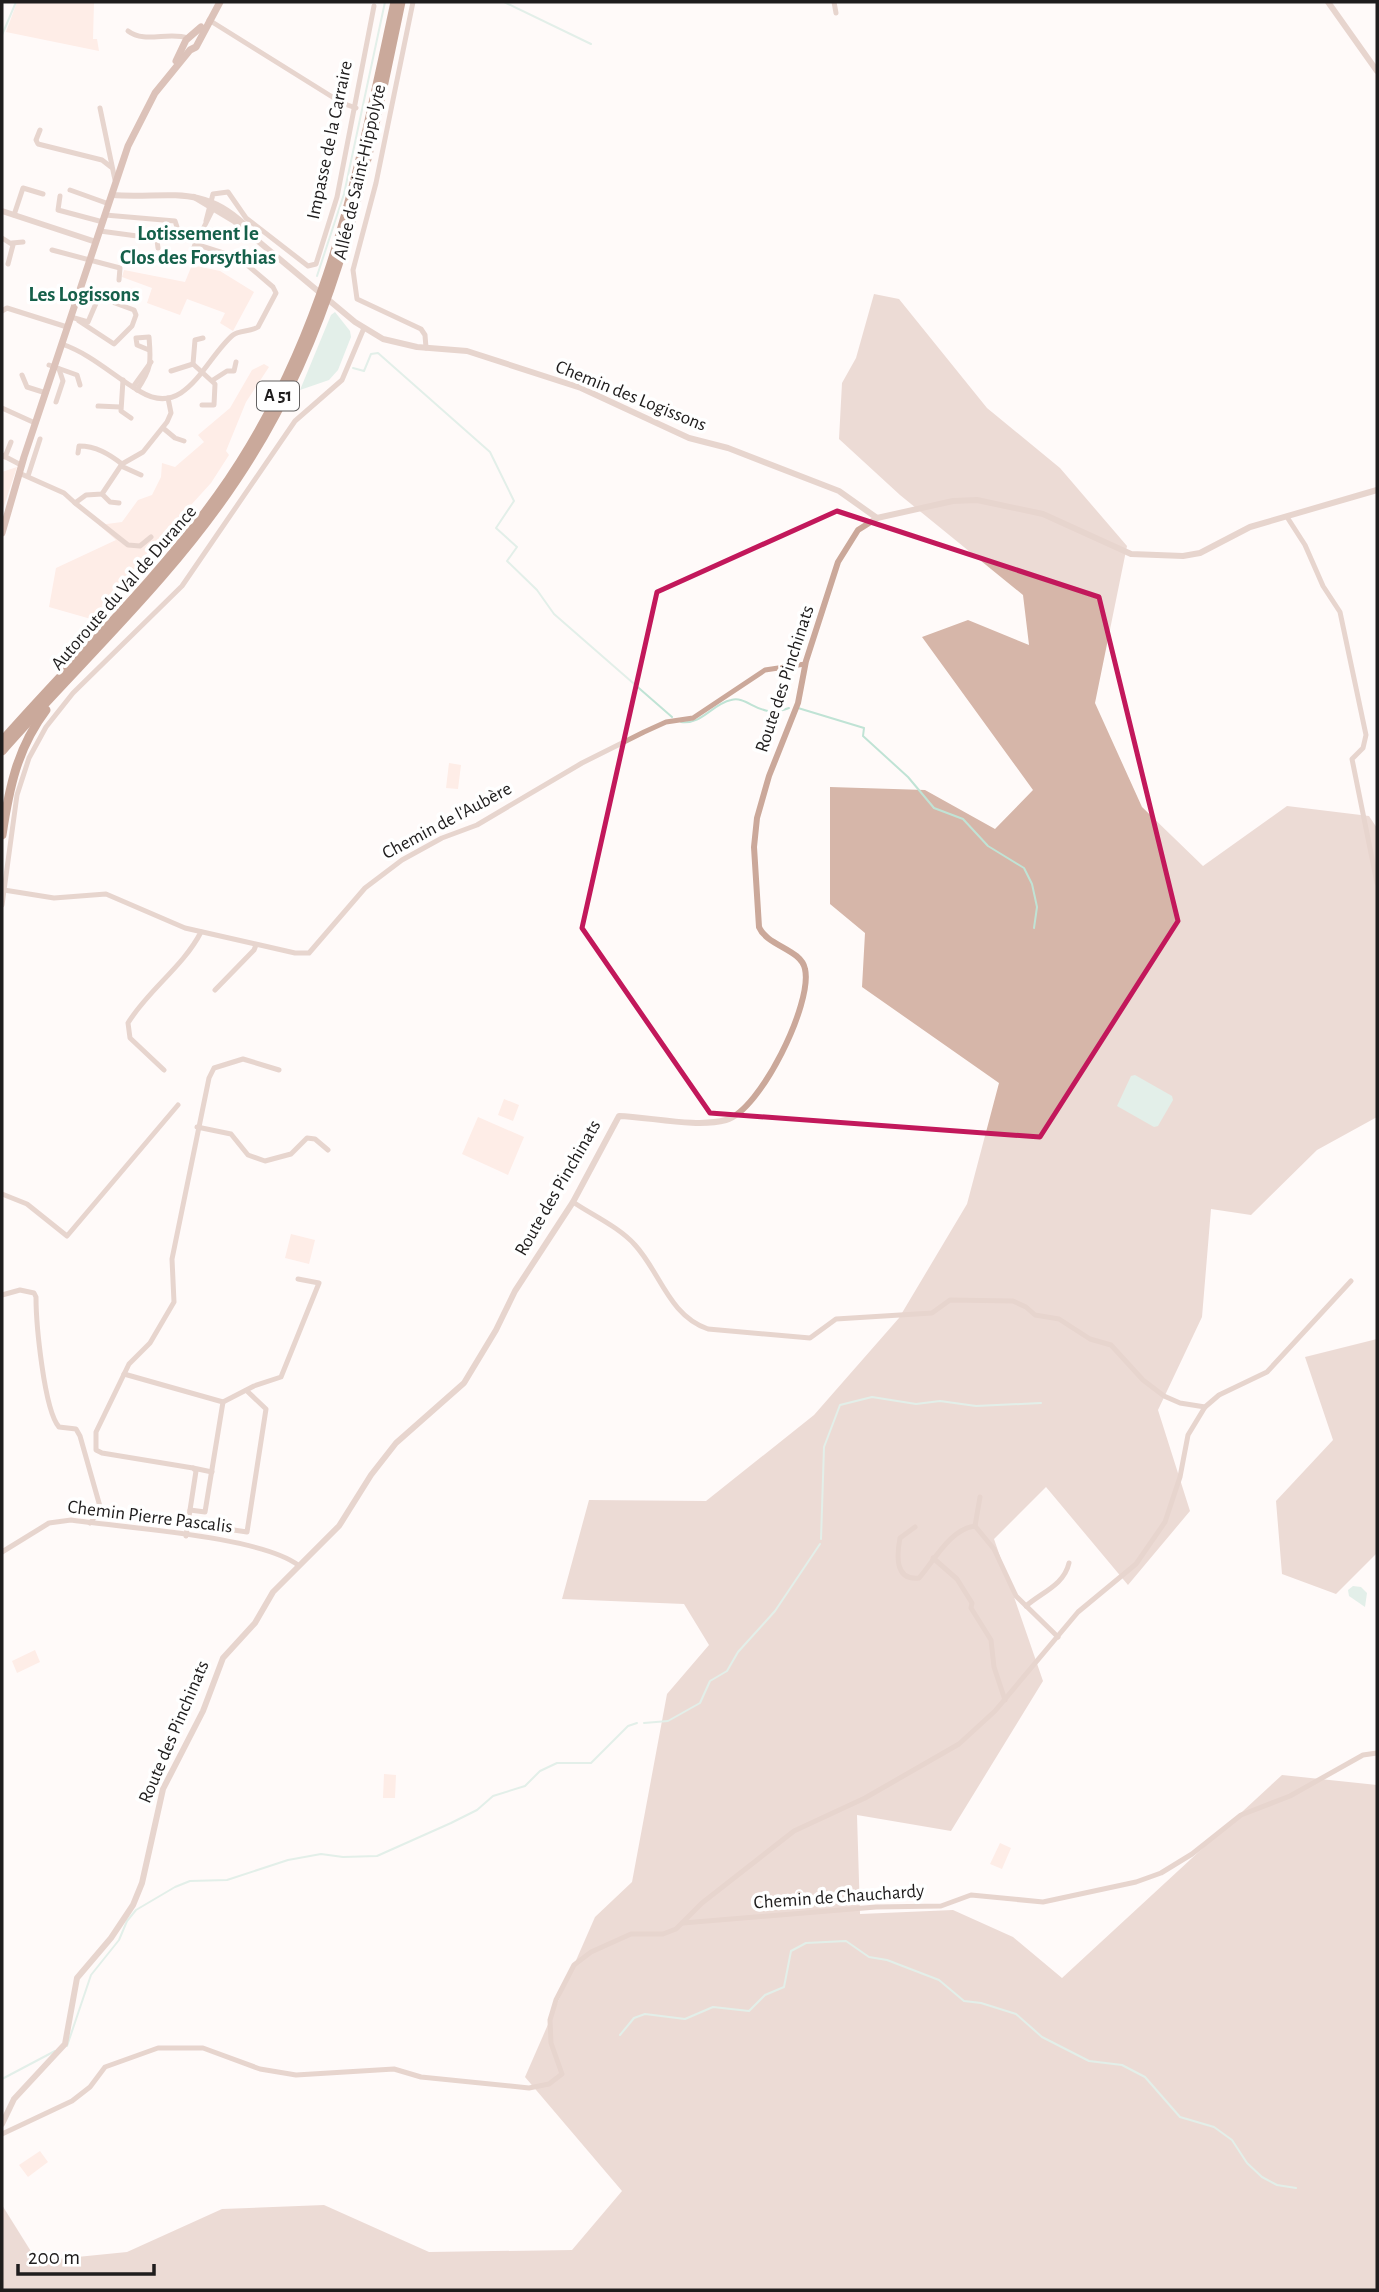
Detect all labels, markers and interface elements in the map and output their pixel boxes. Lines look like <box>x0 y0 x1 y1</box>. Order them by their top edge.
street label: Impasse de la Carraire <box>304 59 356 221</box>
street label: Allée de Saint-Hippolyte <box>331 83 389 261</box>
district label: Lotissement le Clos des Forsythias <box>120 223 276 268</box>
district label: Les Logissons <box>29 284 139 305</box>
street label: Chemin des Logissons <box>553 357 709 435</box>
road number: A 51 <box>257 382 299 410</box>
street label: Autoroute du Val de Durance <box>48 502 200 674</box>
street label: Route des Pinchinats <box>752 603 818 755</box>
street label: Chemin de l'Aubère <box>379 779 515 863</box>
street label: Route des Pinchinats <box>511 1117 605 1259</box>
street label: Chemin Pierre Pascalis <box>66 1497 234 1537</box>
street label: Route des Pinchinats <box>135 1658 213 1806</box>
street label: Chemin de Chauchardy <box>753 1882 925 1912</box>
scale bar <box>18 2232 154 2276</box>
text: 200 m <box>28 2247 80 2268</box>

